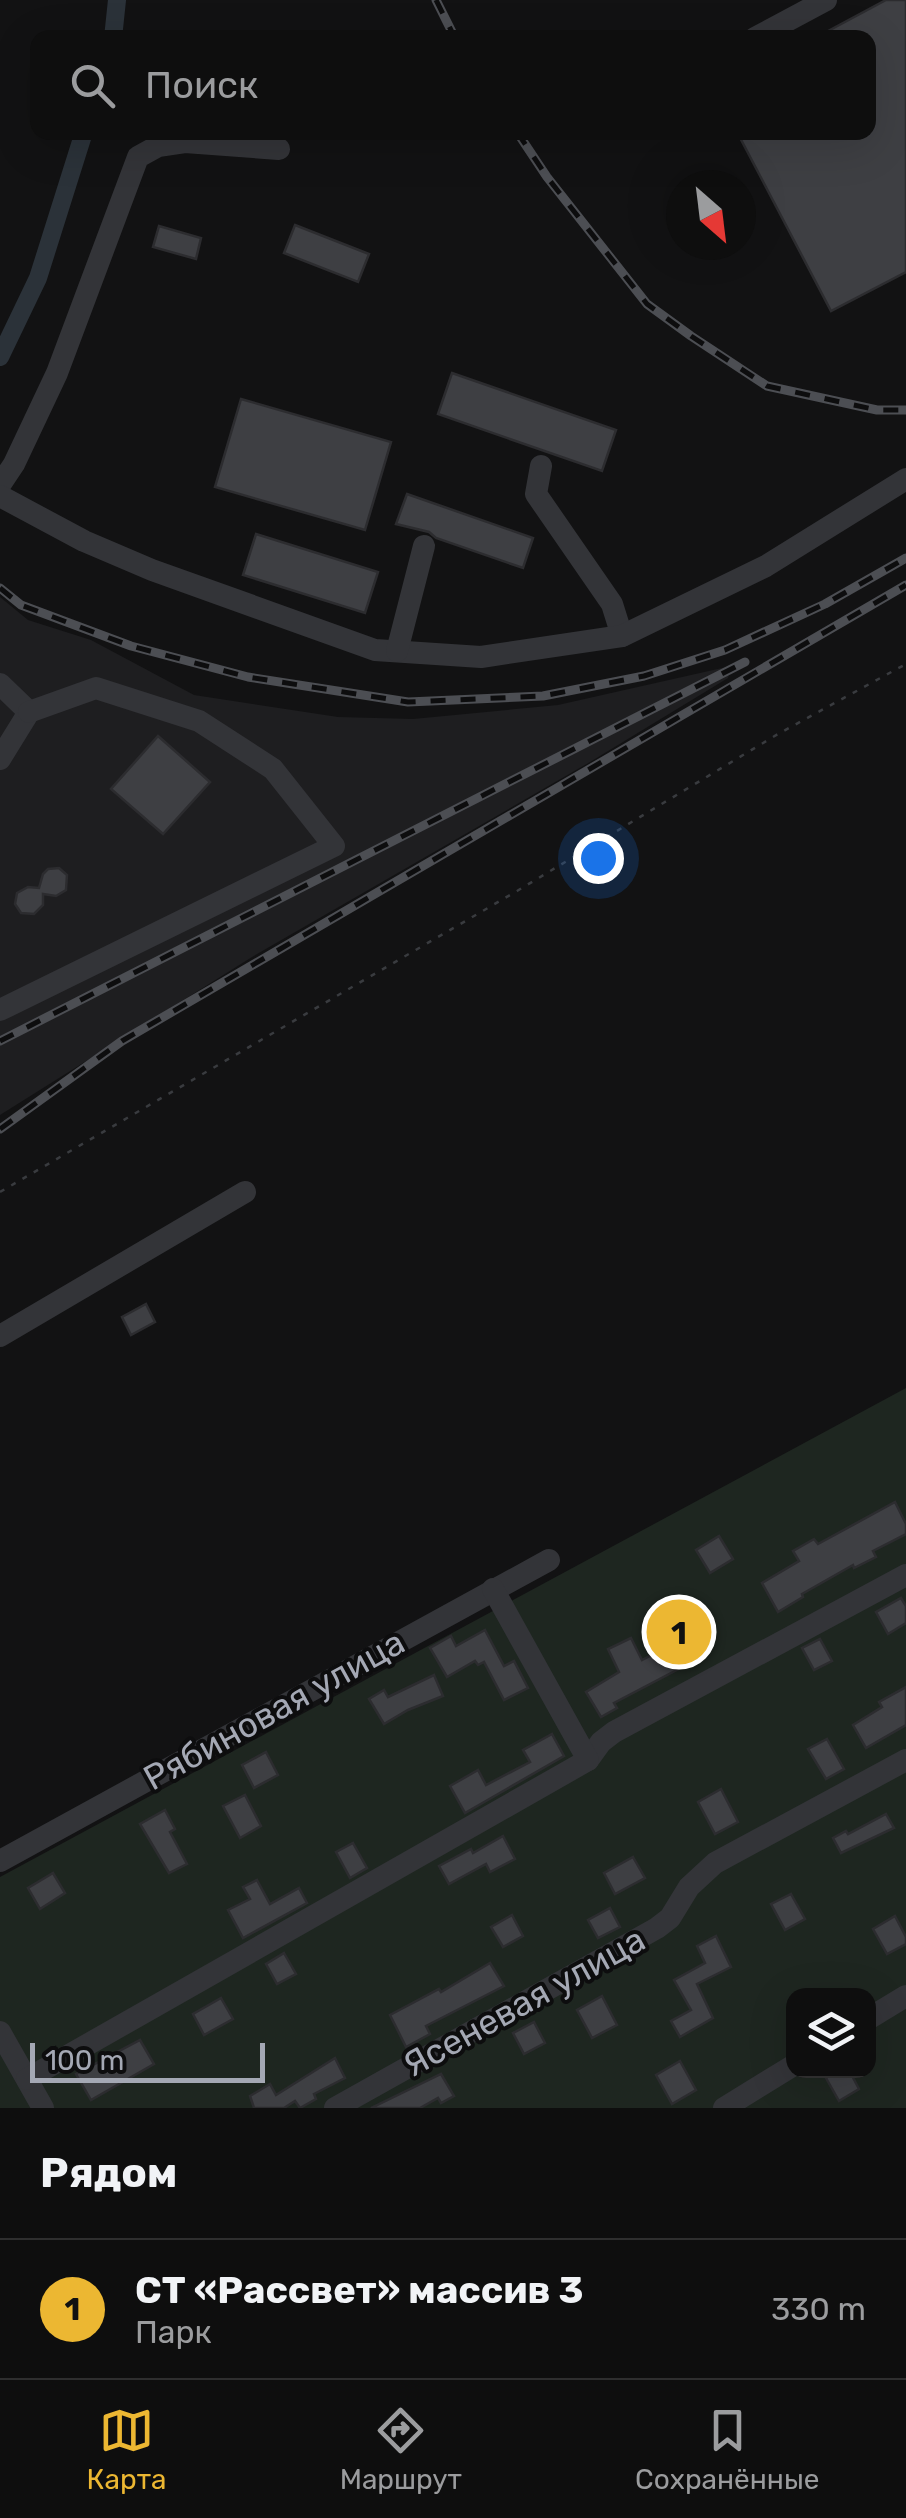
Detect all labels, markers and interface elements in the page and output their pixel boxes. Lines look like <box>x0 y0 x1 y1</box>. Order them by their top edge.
search box <box>30 30 876 140</box>
icon: search <box>65 58 120 113</box>
text: Поиск <box>145 62 258 108</box>
north arrow <box>666 170 756 260</box>
your location <box>573 833 624 884</box>
pin: 1 <box>646 1594 712 1670</box>
street label: Рябиновая улица <box>136 1621 412 1799</box>
street label: Ясеневая улица <box>396 1918 652 2086</box>
map controls <box>786 1988 876 2078</box>
button: layers <box>786 1988 876 2078</box>
scale bar <box>30 2038 265 2082</box>
text: 100 m <box>45 2044 124 2077</box>
text: Рядом <box>40 2148 177 2198</box>
text: СТ «Рассвет» массив 3 <box>135 2267 584 2313</box>
text: 1 <box>65 2290 80 2328</box>
text: 330 m <box>771 2290 866 2328</box>
text: Парк <box>135 2313 212 2351</box>
tab: Карта <box>87 2403 166 2496</box>
tab: Маршрут <box>340 2403 462 2496</box>
tab: Сохранённые <box>635 2403 819 2496</box>

